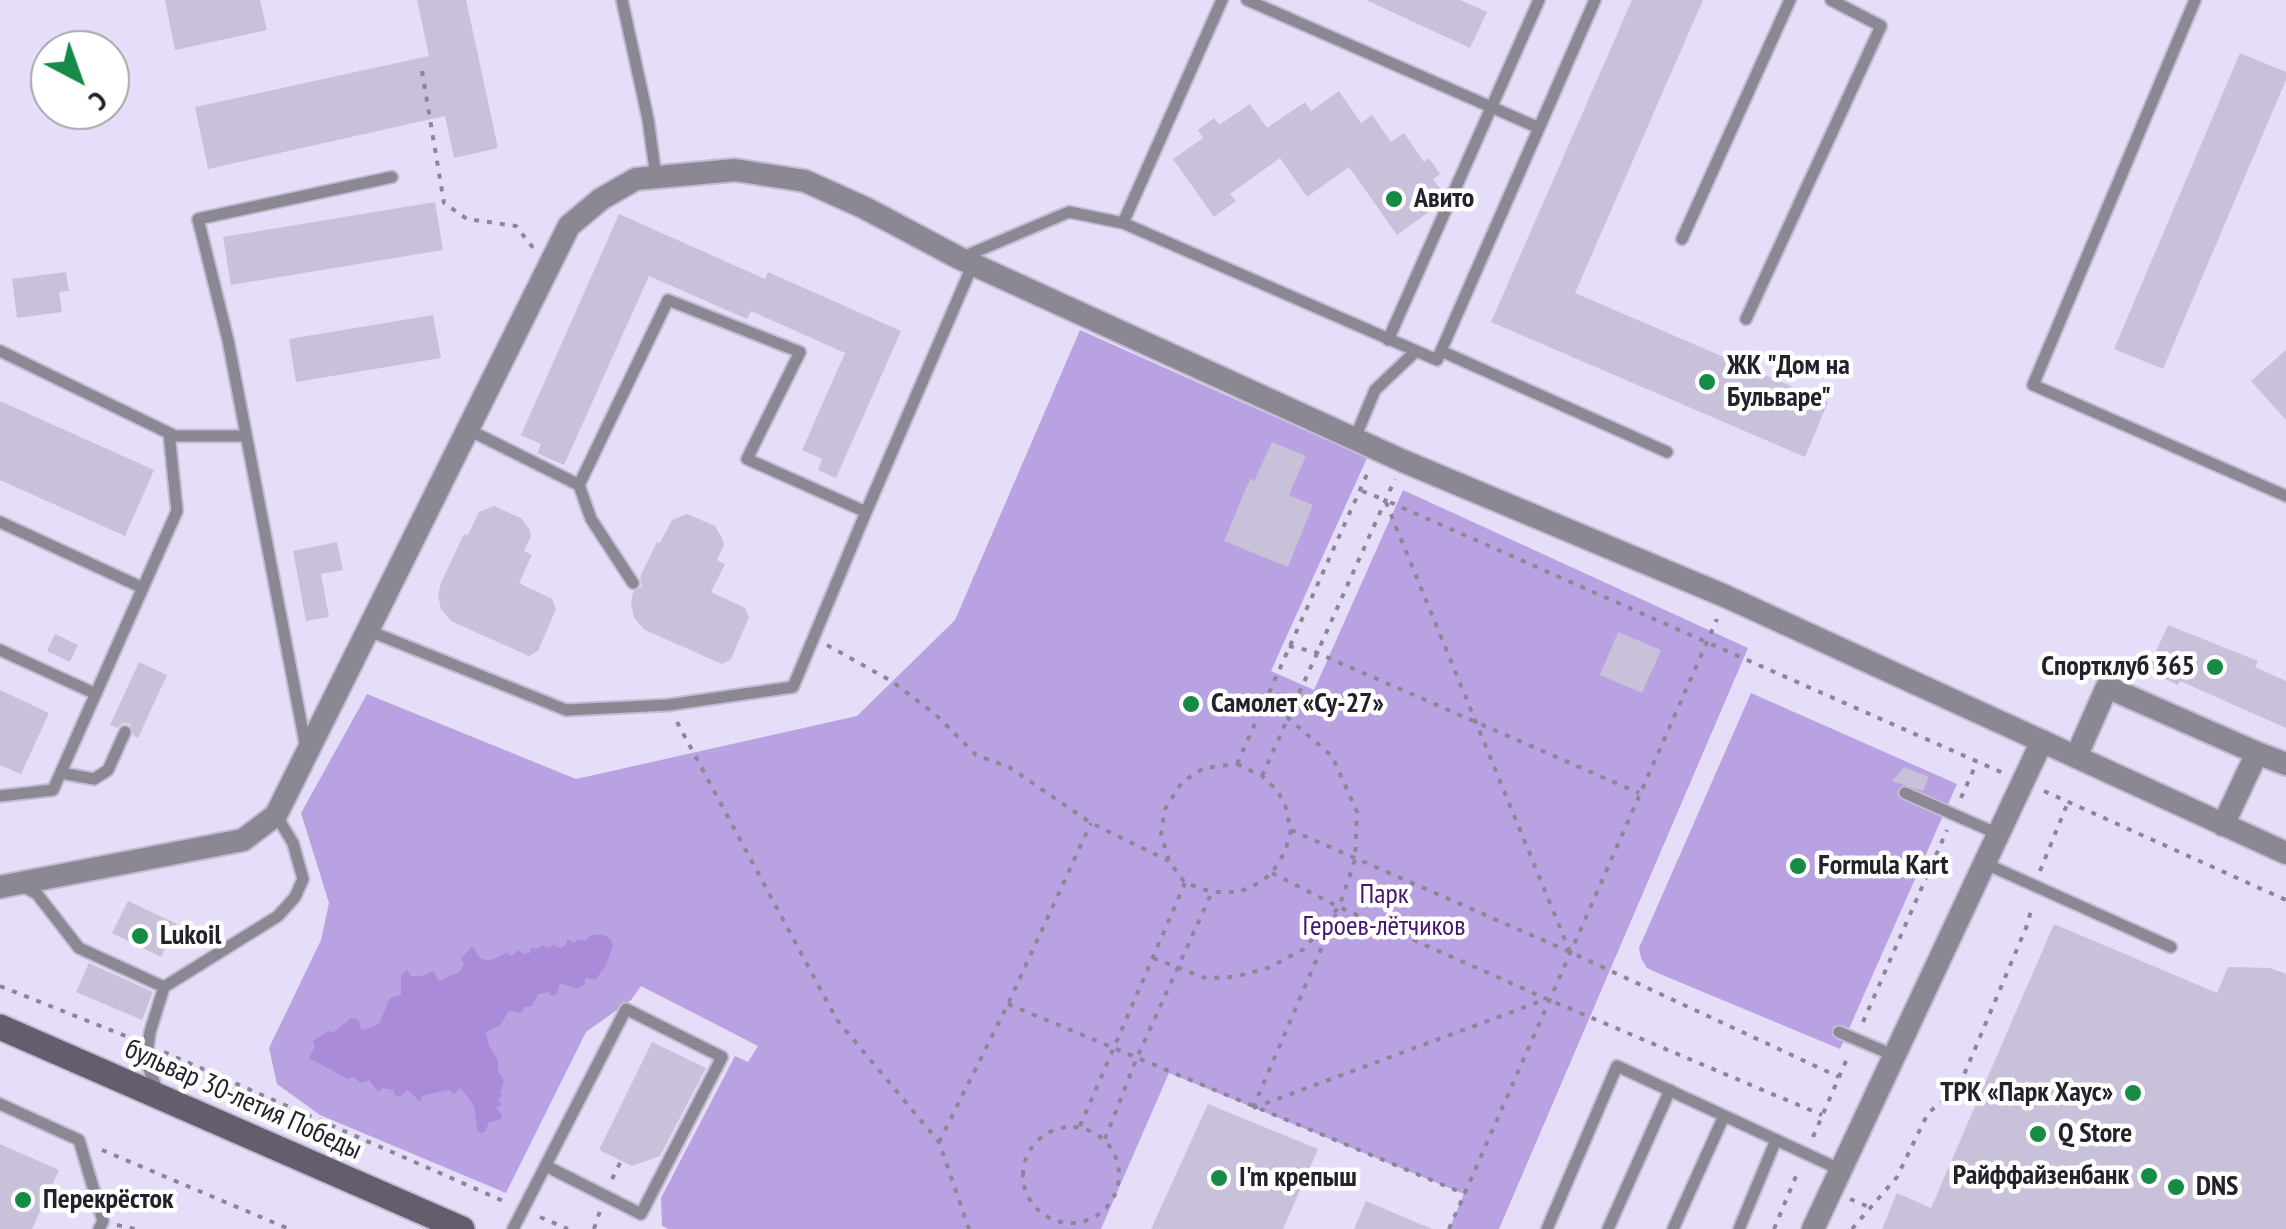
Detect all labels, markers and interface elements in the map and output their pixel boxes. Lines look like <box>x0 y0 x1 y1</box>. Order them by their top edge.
north arrow <box>30 30 130 130</box>
text: С <box>82 83 116 120</box>
place label: Авито <box>1414 182 1474 216</box>
marker: Авито <box>1383 188 1405 210</box>
place label: ЖК "Дом на Бульваре" <box>1727 349 1850 415</box>
marker: ЖК "Дом на Бульваре" <box>1696 371 1718 393</box>
place label: Спортклуб 365 <box>2041 650 2195 684</box>
marker: Спортклуб 365 <box>2204 656 2226 678</box>
place label: Самолет «Су-27» <box>1211 687 1384 721</box>
marker: Самолет «Су-27» <box>1180 693 1202 715</box>
place label: Formula Kart <box>1818 849 1948 883</box>
marker: Formula Kart <box>1787 855 1809 877</box>
park label: Парк Героев-лётчиков <box>1303 878 1465 944</box>
place label: Lukoil <box>160 919 221 953</box>
marker: Lukoil <box>129 925 151 947</box>
street label: бульвар 30-летия Победы <box>119 1033 367 1167</box>
place label: ТРК «Парк Хаус» <box>1940 1076 2113 1110</box>
marker: ТРК «Парк Хаус» <box>2122 1082 2144 1104</box>
place label: Q Store <box>2058 1117 2132 1151</box>
marker: Q Store <box>2027 1123 2049 1145</box>
place label: Райффайзенбанк <box>1953 1159 2129 1193</box>
place label: I'm крепыш <box>1239 1161 1357 1195</box>
marker: Райффайзенбанк <box>2138 1165 2160 1187</box>
marker: I'm крепыш <box>1208 1167 1230 1189</box>
place label: DNS <box>2196 1170 2238 1204</box>
marker: DNS <box>2165 1176 2187 1198</box>
place label: Перекрёсток <box>43 1183 173 1217</box>
marker: Перекрёсток <box>12 1189 34 1211</box>

